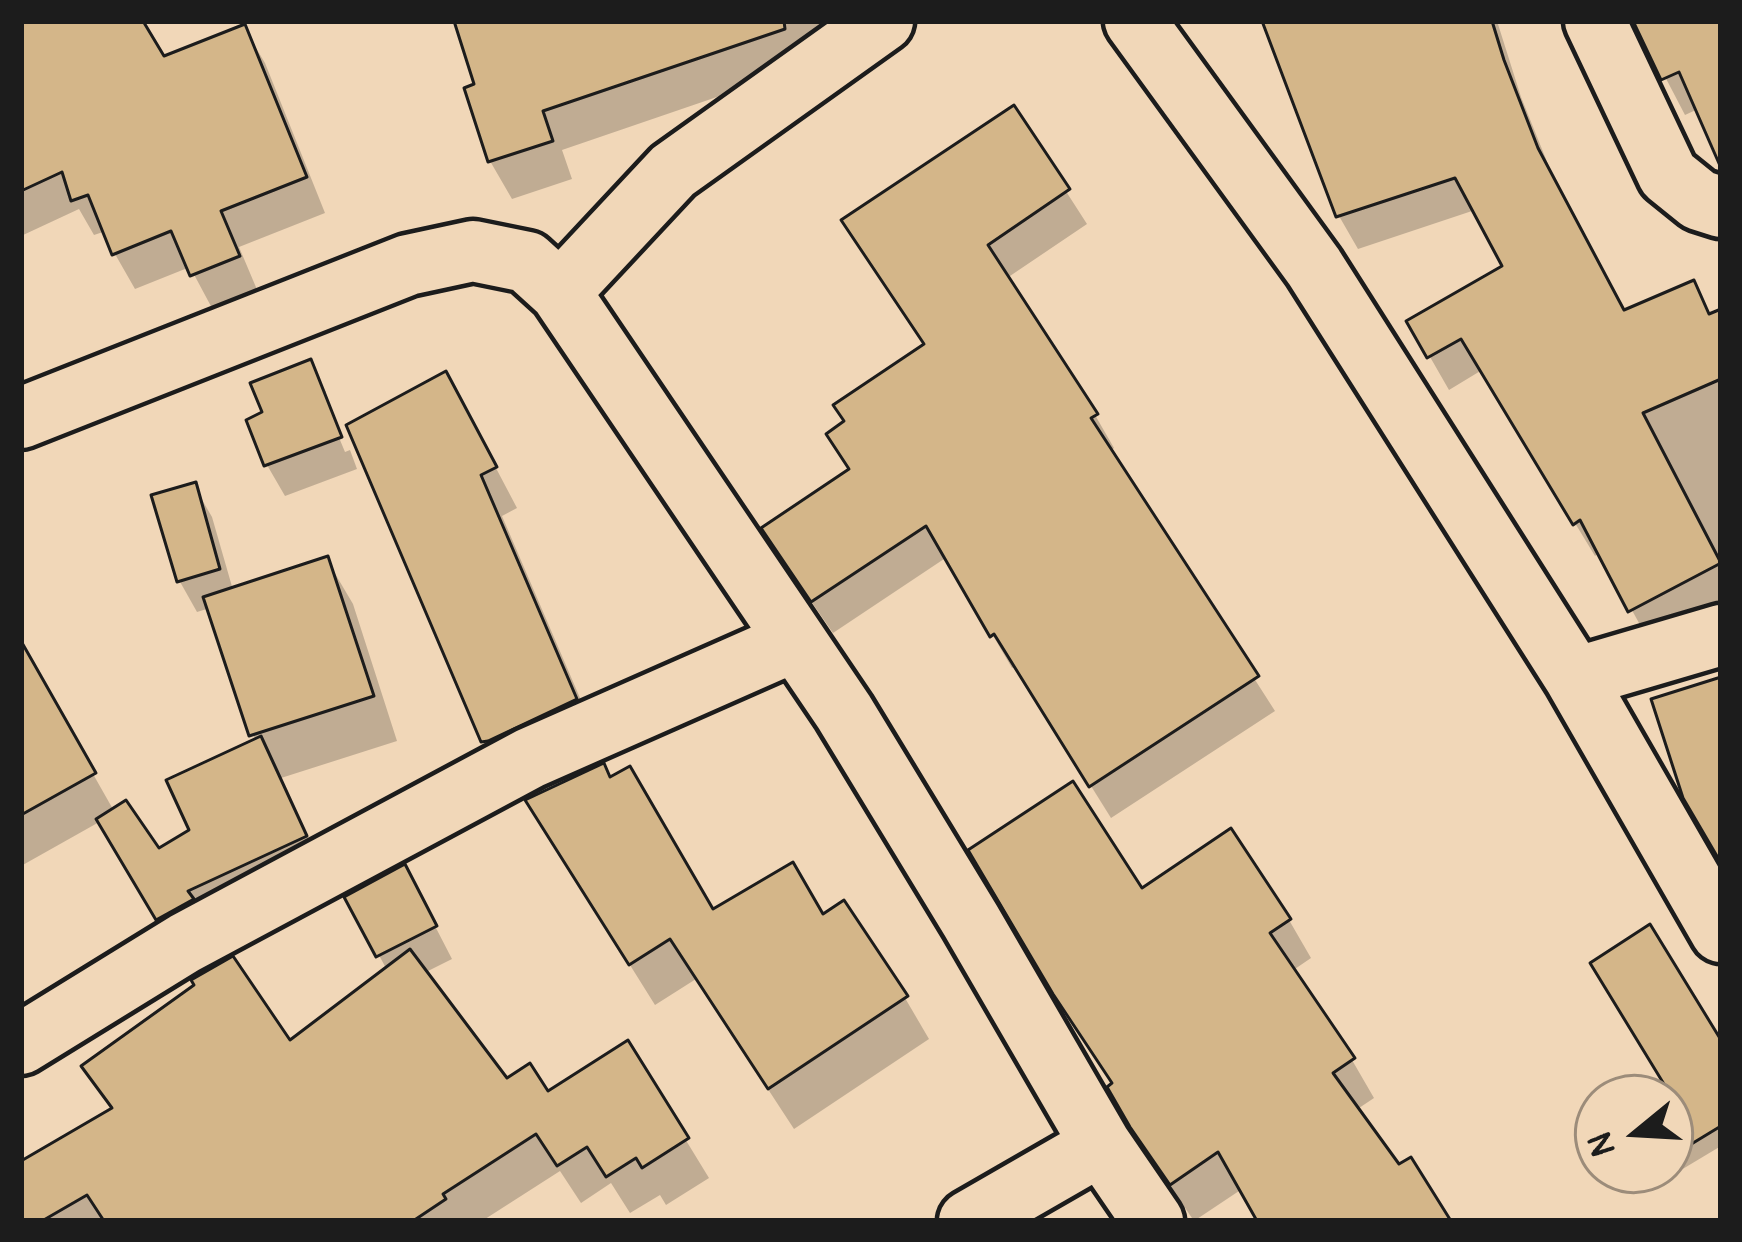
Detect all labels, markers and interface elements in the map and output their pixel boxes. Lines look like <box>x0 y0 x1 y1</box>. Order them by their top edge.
north arrow <box>1574 1074 1694 1194</box>
text: N <box>1579 1127 1625 1161</box>

